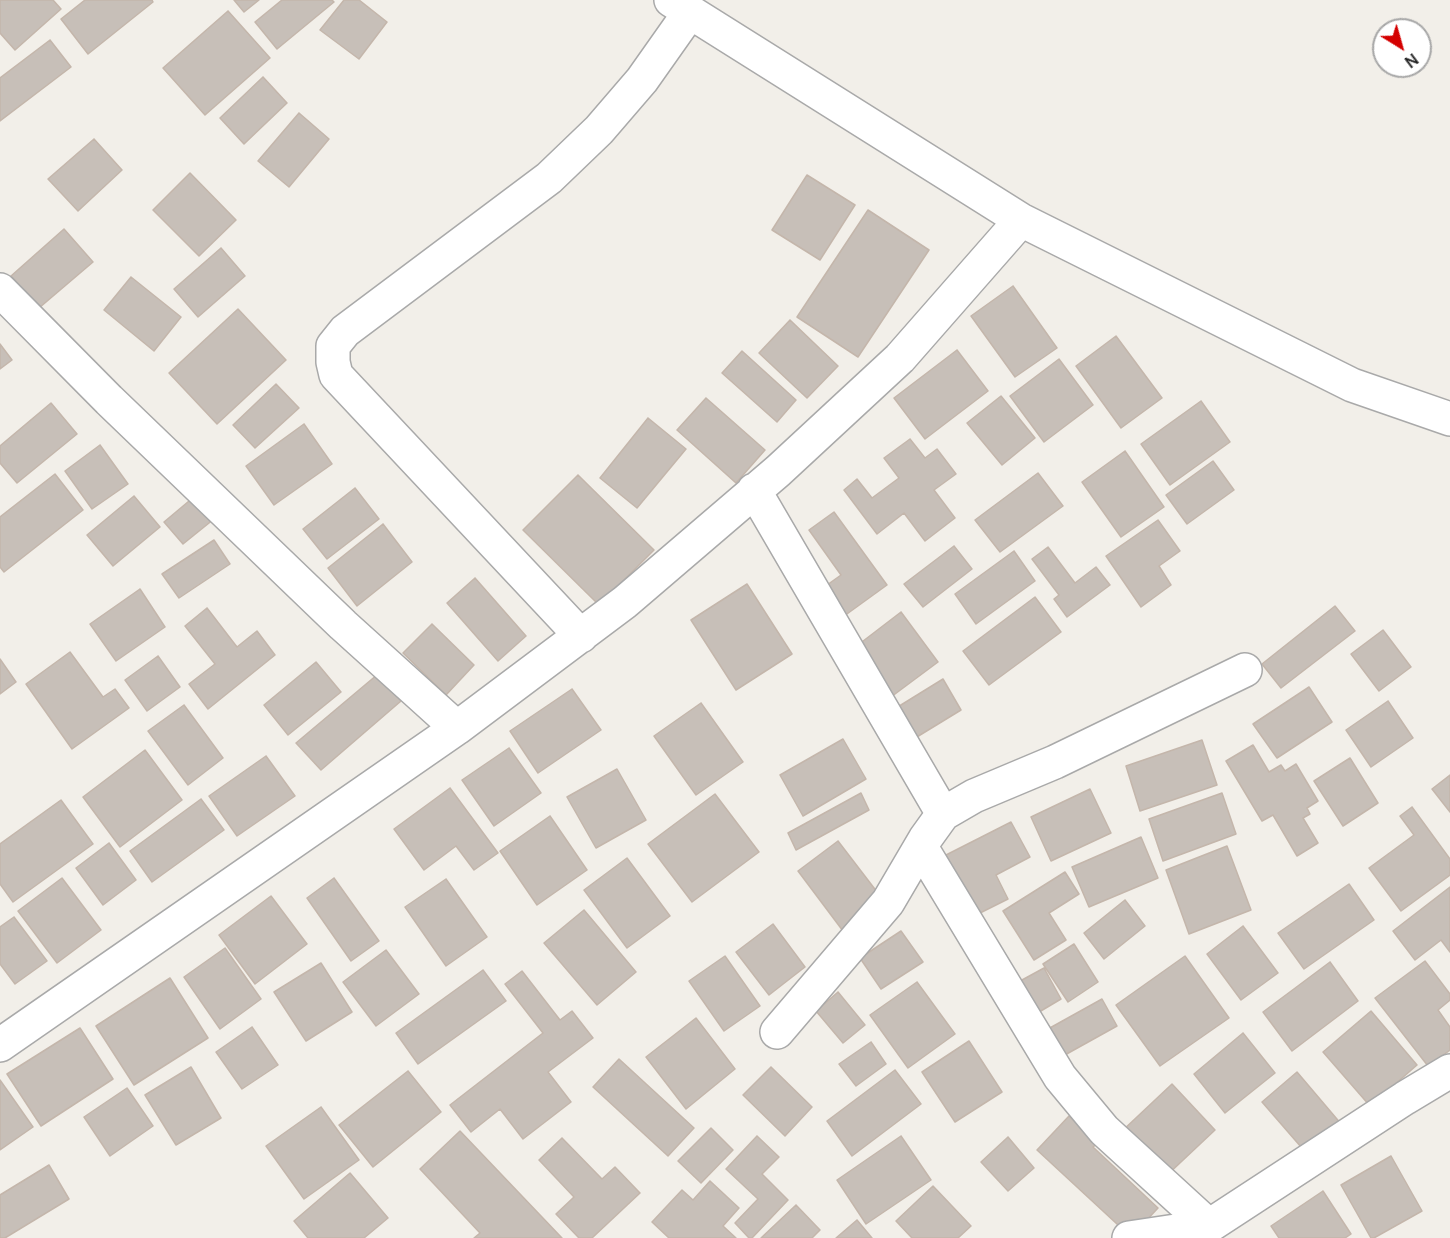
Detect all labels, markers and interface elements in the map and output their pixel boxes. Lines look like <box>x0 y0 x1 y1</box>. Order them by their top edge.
north arrow <box>1372 18 1432 78</box>
text: N <box>1400 49 1423 73</box>

